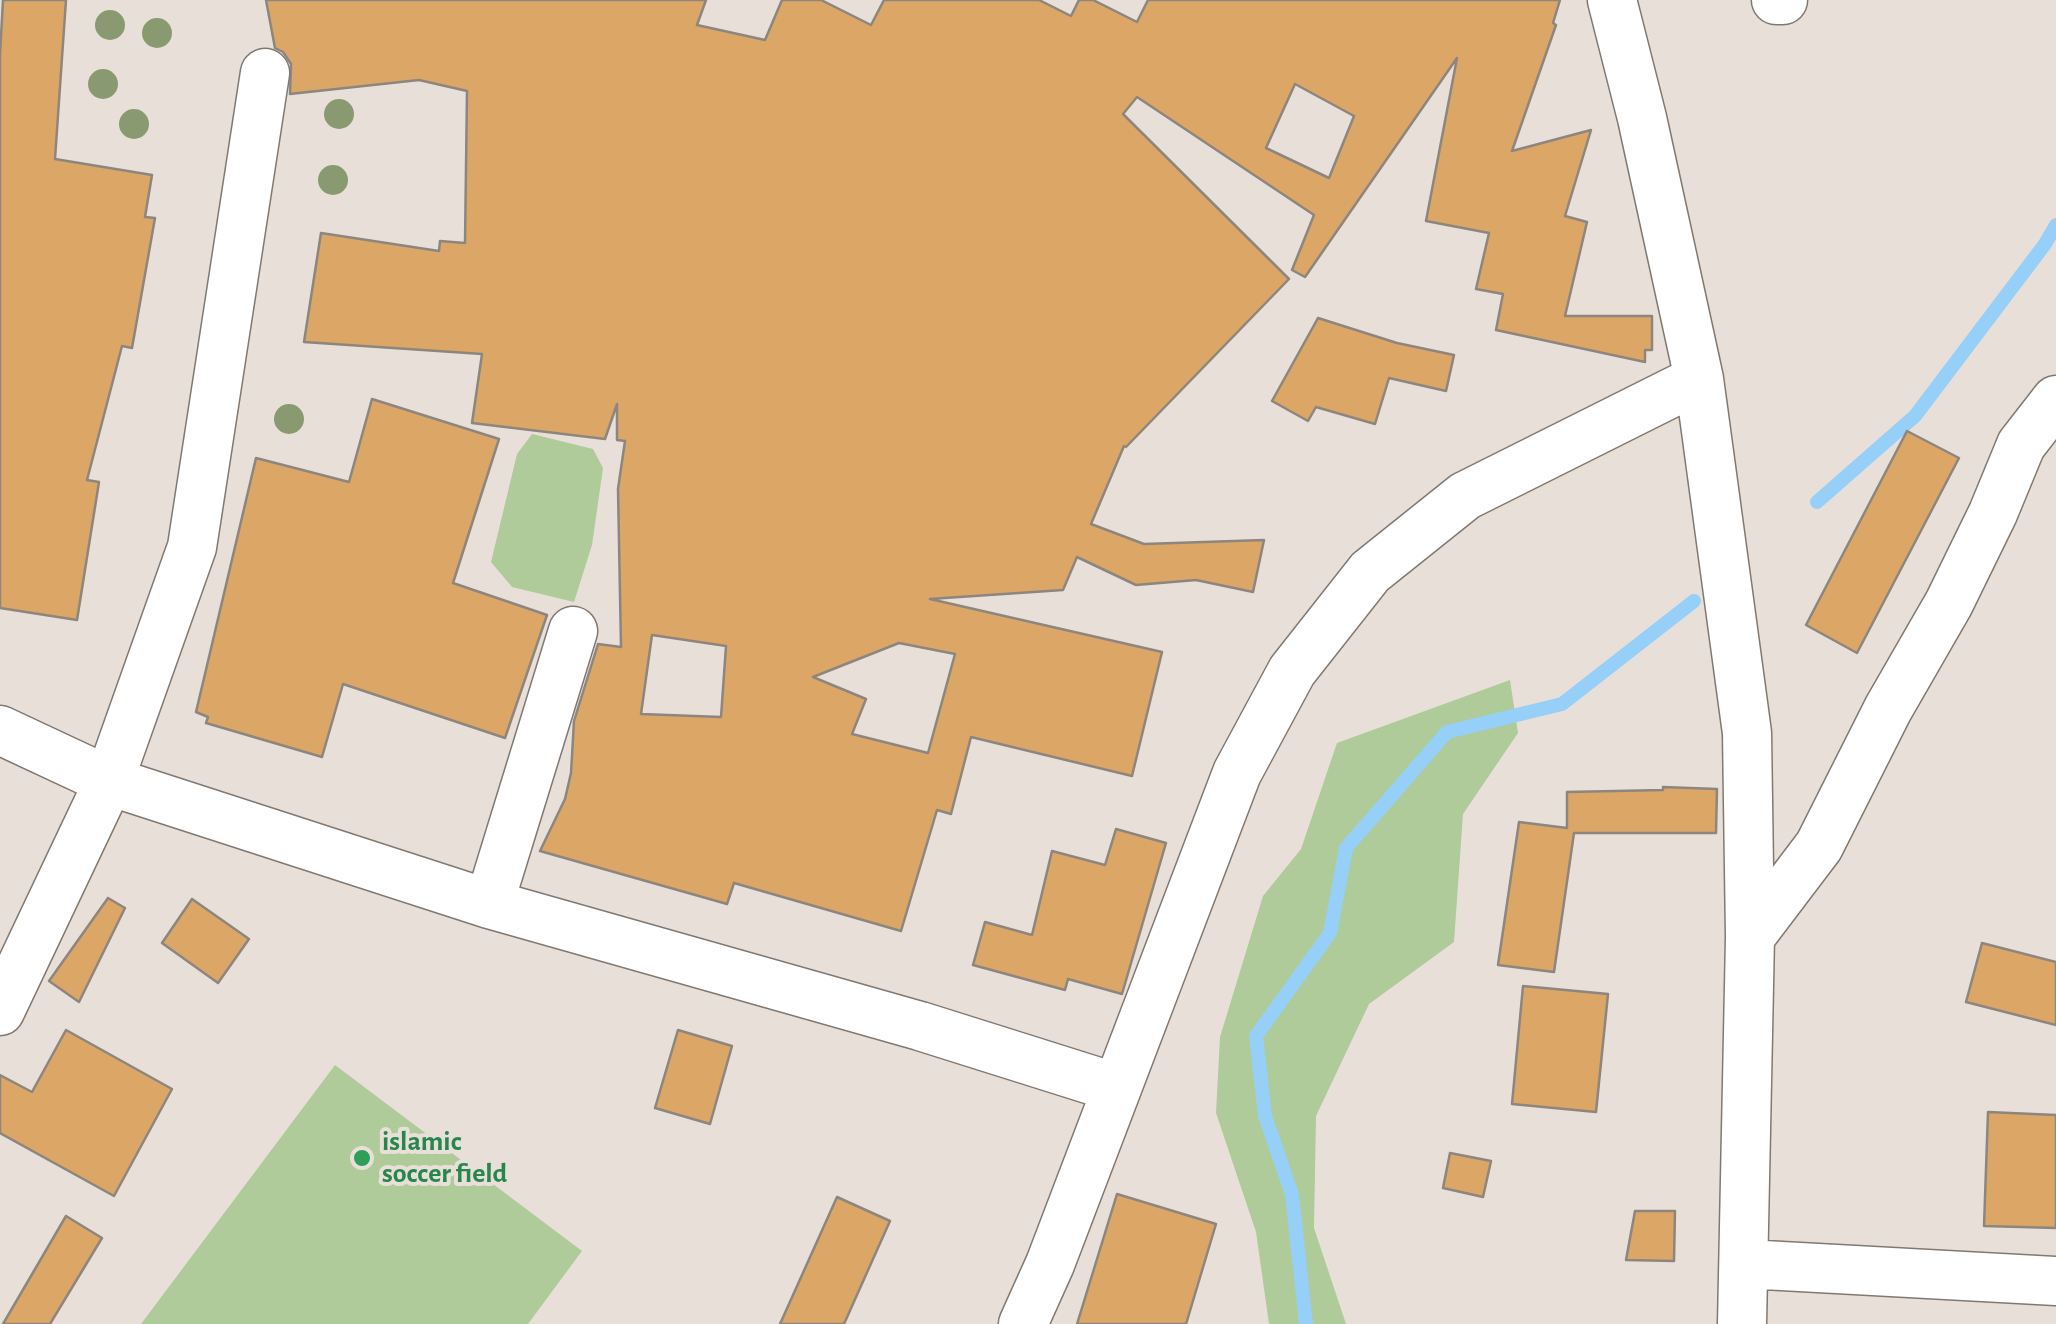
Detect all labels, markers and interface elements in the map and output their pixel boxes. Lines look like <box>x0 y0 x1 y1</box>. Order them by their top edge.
place label: islamic soccer field <box>382 1125 507 1191</box>
marker: islamic soccer field <box>351 1147 373 1169</box>

